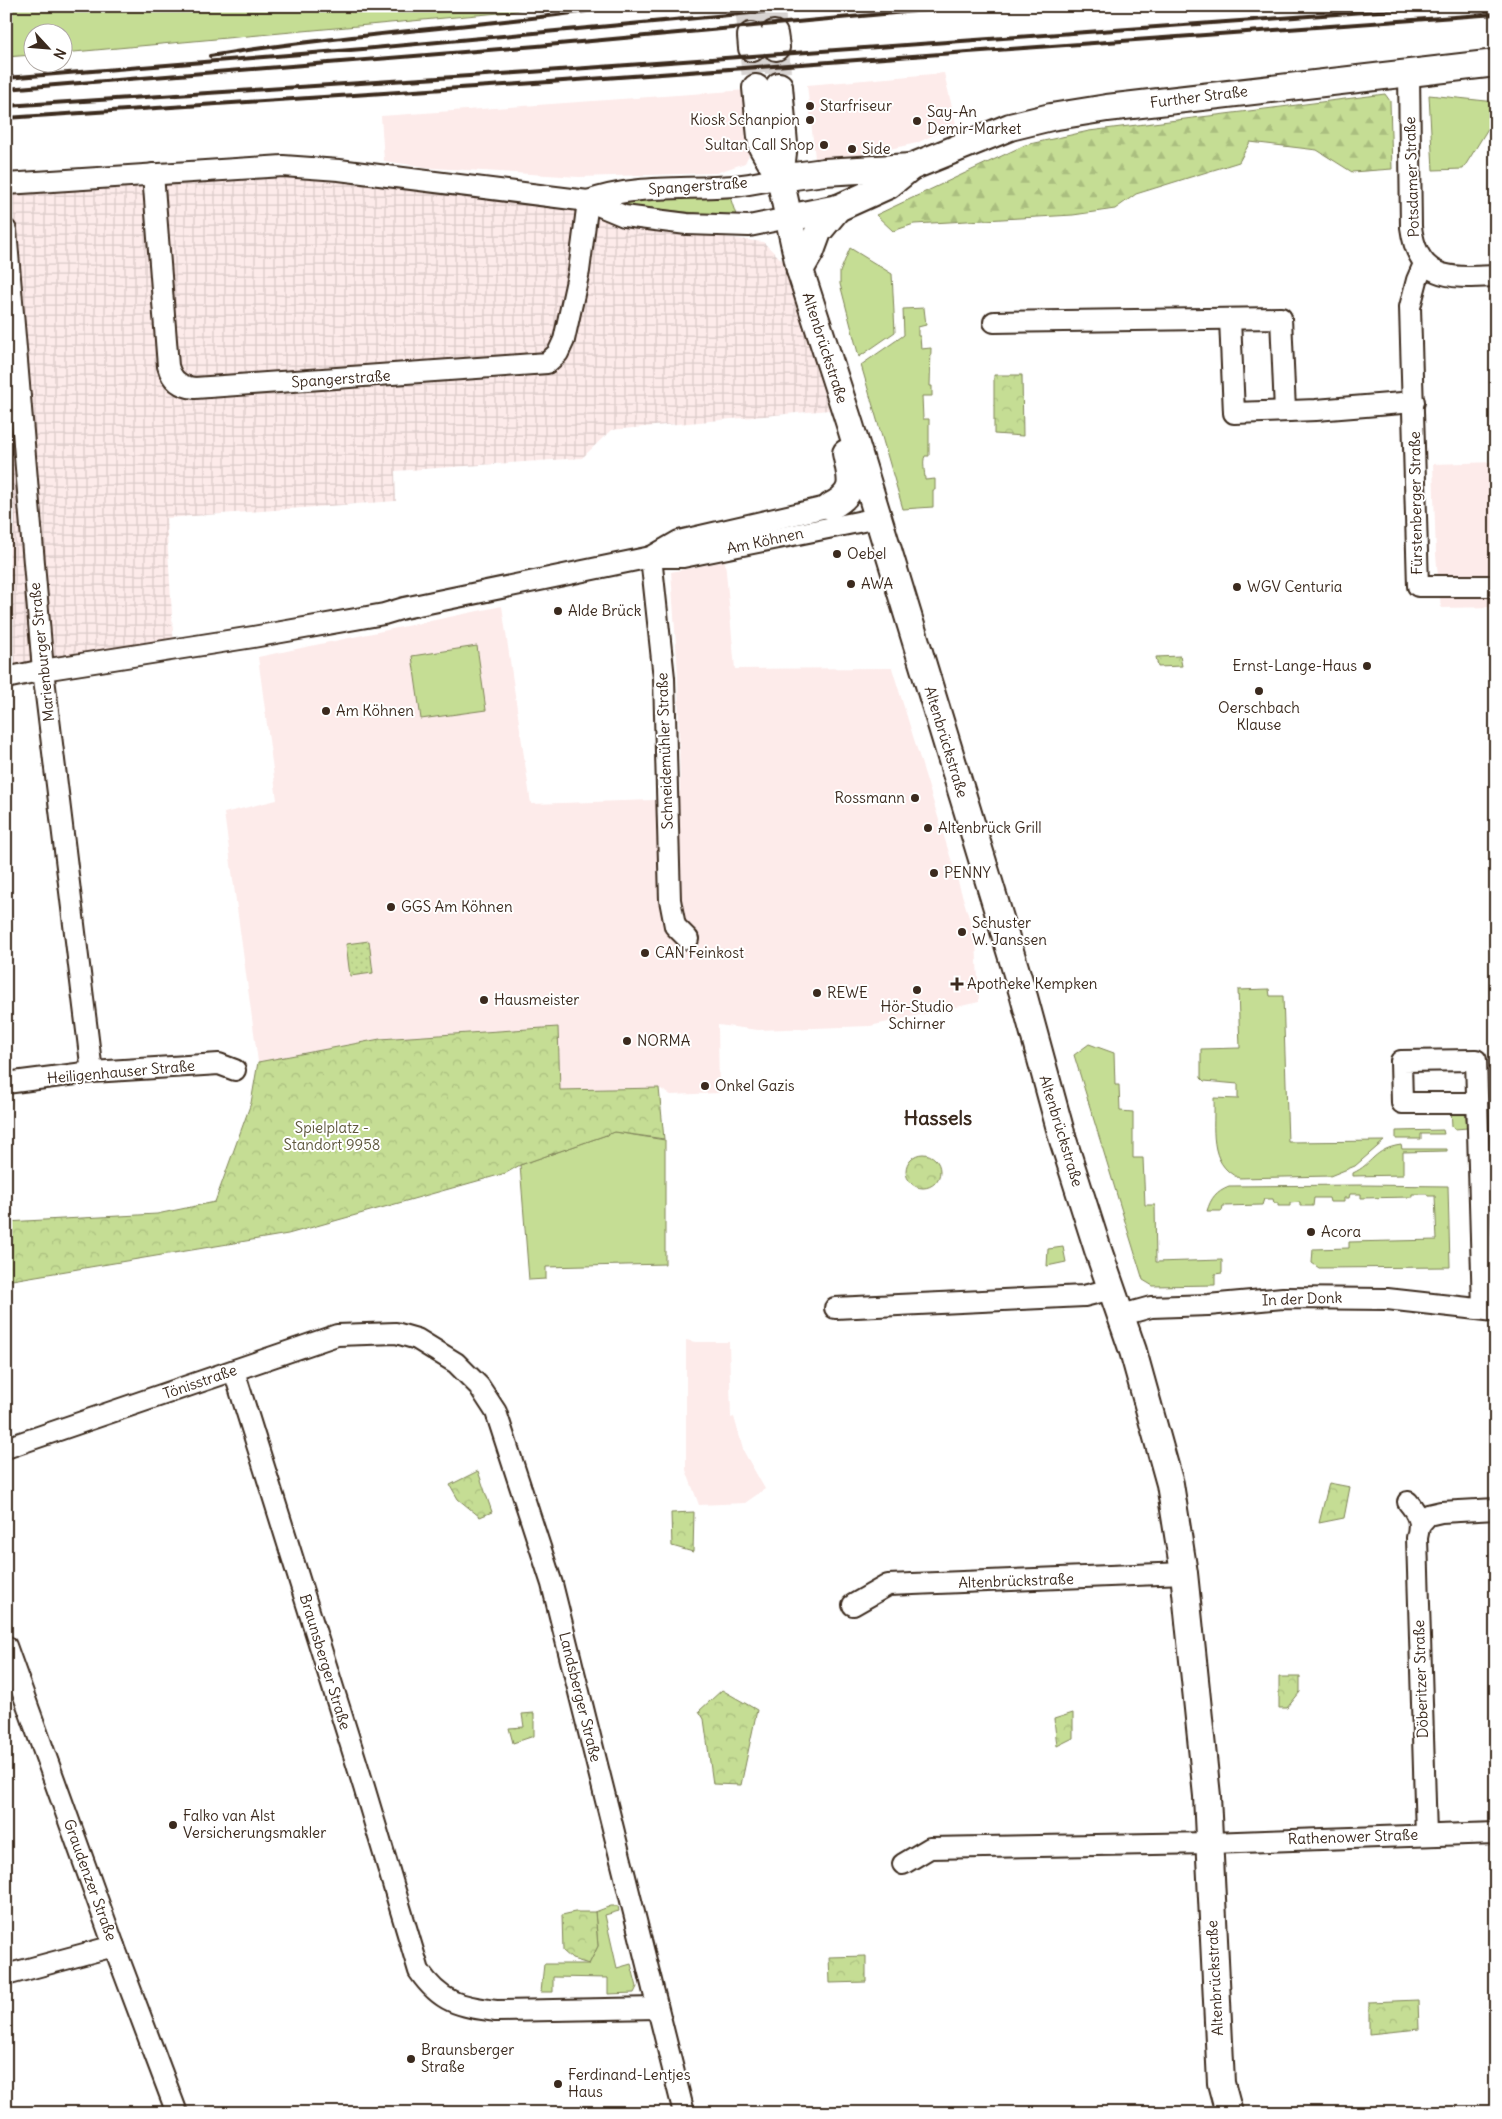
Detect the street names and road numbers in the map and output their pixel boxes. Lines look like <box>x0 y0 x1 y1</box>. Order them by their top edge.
street label: Further Straße <box>1149 81 1249 112</box>
street label: Potsdamer Straße <box>1400 116 1423 238</box>
street label: Spangerstraße <box>648 173 748 198</box>
street label: Altenbrückstraße <box>799 290 852 406</box>
street label: Spangerstraße <box>291 366 391 391</box>
street label: Fürstenberger Straße <box>1405 431 1426 575</box>
street label: Am Köhnen <box>725 523 805 558</box>
street label: Marienburger Straße <box>25 581 58 723</box>
street label: Schneidemühler Straße <box>652 672 677 830</box>
street label: Altenbrückstraße <box>920 684 972 800</box>
street label: Heiligenhauser Straße <box>46 1056 196 1087</box>
street label: Altenbrückstraße <box>1035 1073 1087 1189</box>
street label: In der Donk <box>1261 1288 1343 1309</box>
street label: Tönisstraße <box>160 1360 239 1403</box>
street label: Altenbrückstraße <box>958 1569 1074 1592</box>
street label: Braunsberger Straße <box>296 1592 355 1732</box>
street label: Döberitzer Straße <box>1409 1619 1432 1739</box>
street label: Landsberger Straße <box>555 1630 606 1764</box>
street label: Graudenzer Straße <box>60 1816 121 1943</box>
street label: Rathenower Straße <box>1287 1825 1418 1848</box>
street label: Altenbrückstraße <box>1202 1920 1227 2036</box>

